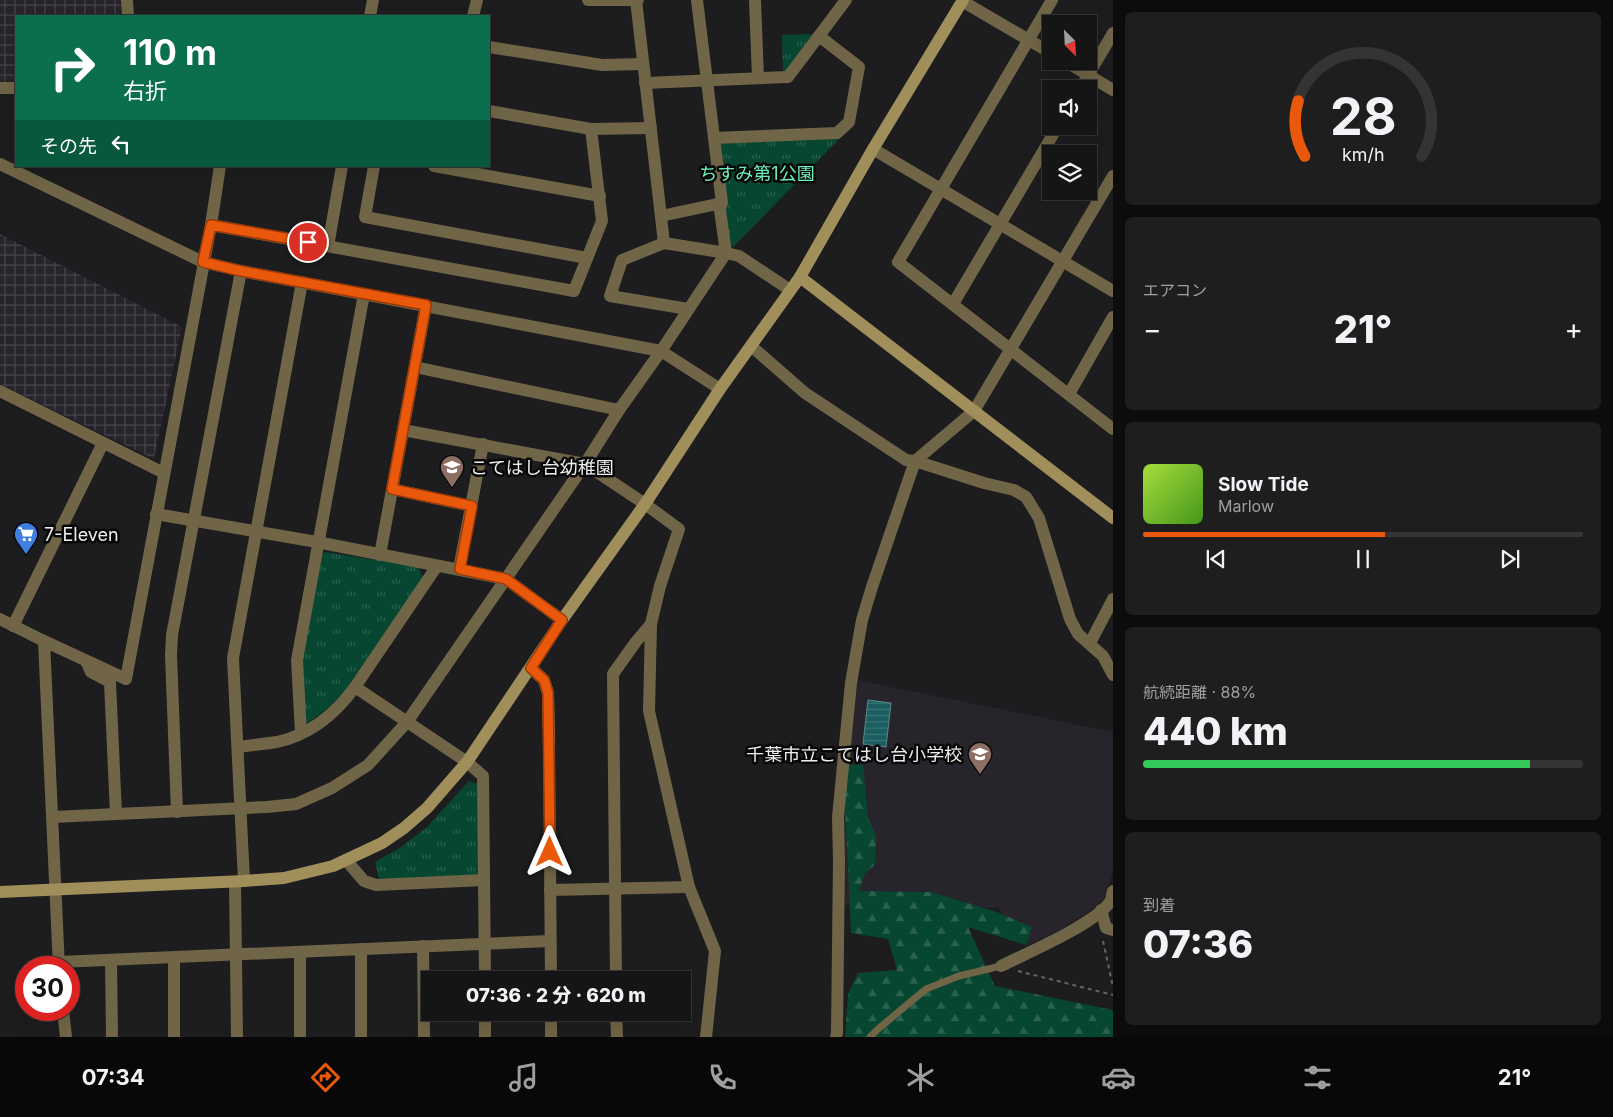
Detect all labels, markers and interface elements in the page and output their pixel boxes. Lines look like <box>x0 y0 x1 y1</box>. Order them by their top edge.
north arrow <box>1042 15 1098 70</box>
map controls <box>1042 15 1097 200</box>
text: 110 m <box>123 31 217 73</box>
icon: right <box>40 35 105 100</box>
text: 右折 <box>123 78 167 104</box>
button: sound <box>1042 80 1097 135</box>
text: 28 <box>1330 85 1396 148</box>
icon: left <box>107 130 135 158</box>
text: その先 <box>40 135 97 158</box>
text: km/h <box>1342 144 1384 165</box>
button: layers <box>1042 145 1097 200</box>
park label: ちすみ第1公園 <box>699 163 815 184</box>
pin <box>287 221 329 263</box>
icon: arrive <box>294 228 322 256</box>
text: エアコン <box>1143 280 1207 300</box>
text: 21° <box>1334 306 1392 352</box>
text: − <box>1143 312 1162 346</box>
text: + <box>1564 312 1583 346</box>
school or university icon: こてはし台幼稚園 <box>439 454 465 488</box>
place label: こてはし台幼稚園 <box>470 457 614 478</box>
text: Slow Tide <box>1218 473 1309 496</box>
text: Marlow <box>1218 496 1274 516</box>
supermarket icon: 7-Eleven <box>13 521 39 555</box>
place label: 7-Eleven <box>44 524 119 545</box>
icon: previous <box>1202 545 1230 573</box>
icon: pause <box>1349 545 1377 573</box>
icon: next <box>1496 545 1524 573</box>
text: 航続距離 · 88% <box>1143 682 1256 702</box>
text: 440 km <box>1143 708 1288 754</box>
school or university icon: 千葉市立こてはし台小学校 <box>967 741 993 775</box>
place label: 千葉市立こてはし台小学校 <box>746 744 962 765</box>
position arrow <box>523 825 575 877</box>
text: 到着 <box>1143 895 1175 915</box>
text: 07:36 <box>1143 921 1253 967</box>
speed limit sign: 30 <box>15 956 80 1021</box>
text: 07:36 · 2 分 · 620 m <box>466 984 646 1007</box>
icon: directions <box>308 1060 343 1095</box>
icon: music <box>506 1060 541 1095</box>
icon: phone <box>705 1060 740 1095</box>
icon: climate <box>903 1060 938 1095</box>
icon: car <box>1101 1060 1136 1095</box>
icon: filters <box>1300 1060 1335 1095</box>
text: 07:34 <box>82 1064 145 1090</box>
text: 21° <box>1498 1064 1531 1090</box>

